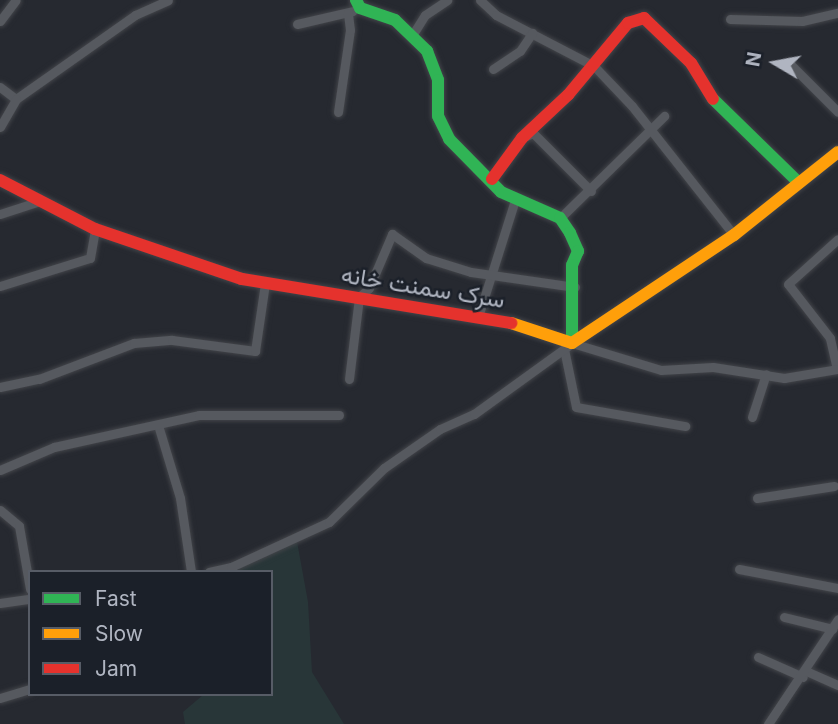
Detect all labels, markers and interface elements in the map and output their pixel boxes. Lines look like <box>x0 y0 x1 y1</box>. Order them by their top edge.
north arrow <box>740 28 810 98</box>
text: N <box>741 50 766 68</box>
street label: سرک سمنت خانه <box>339 260 507 314</box>
legend <box>28 570 273 696</box>
text: Fast <box>95 586 137 611</box>
text: Slow <box>95 621 143 646</box>
text: Jam <box>95 656 137 681</box>

